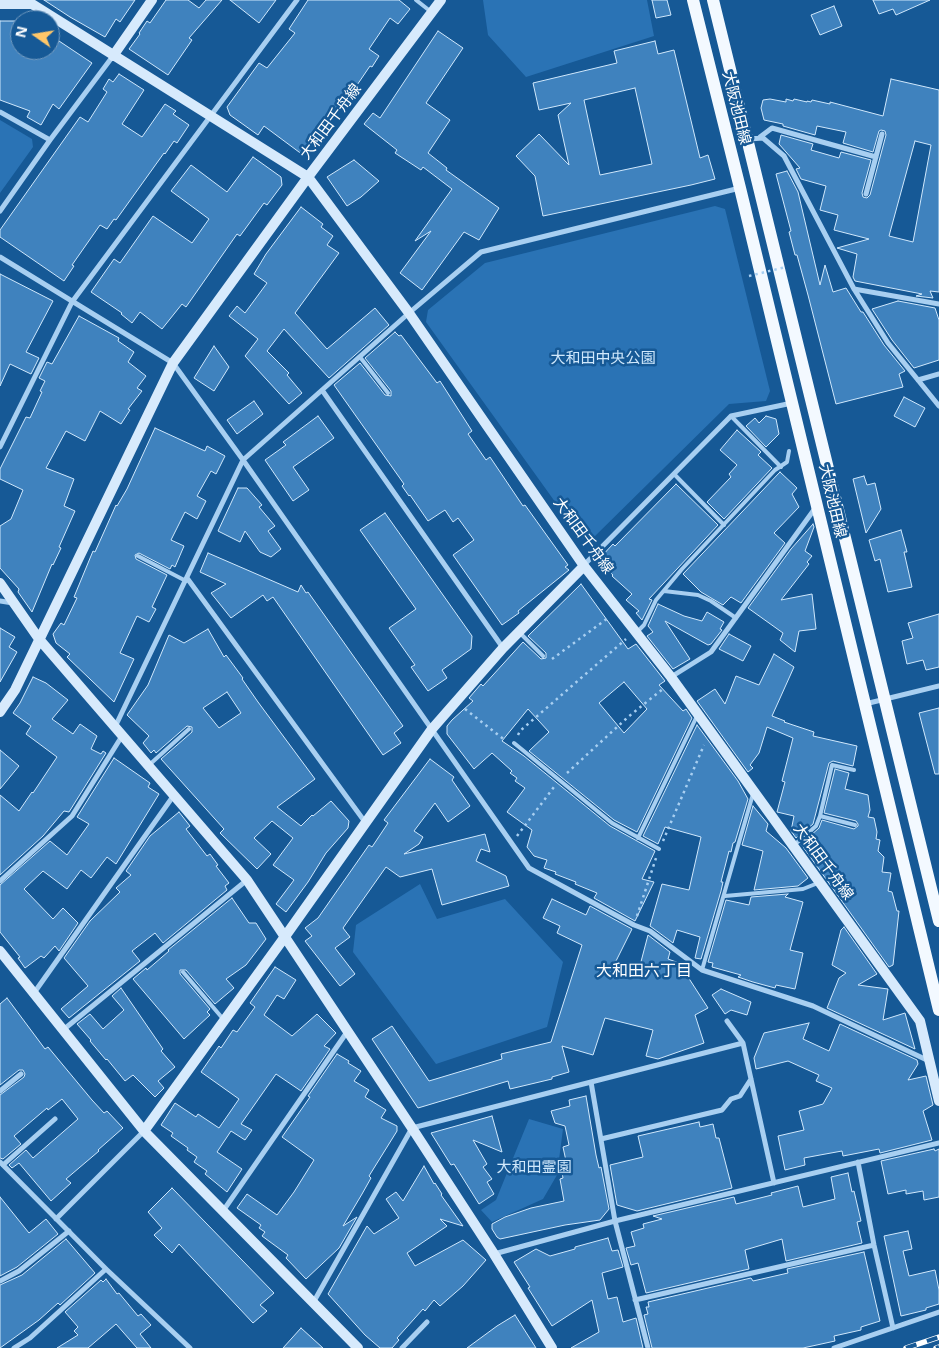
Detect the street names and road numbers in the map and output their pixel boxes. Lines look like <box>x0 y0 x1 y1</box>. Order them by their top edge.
street label: 大阪池田線 <box>718 69 754 147</box>
street label: 大和田千舟線 <box>297 81 365 163</box>
street label: 大阪池田線 <box>815 462 849 540</box>
street label: 大和田千舟線 <box>549 494 617 578</box>
street label: 大和田千舟線 <box>789 820 857 904</box>

